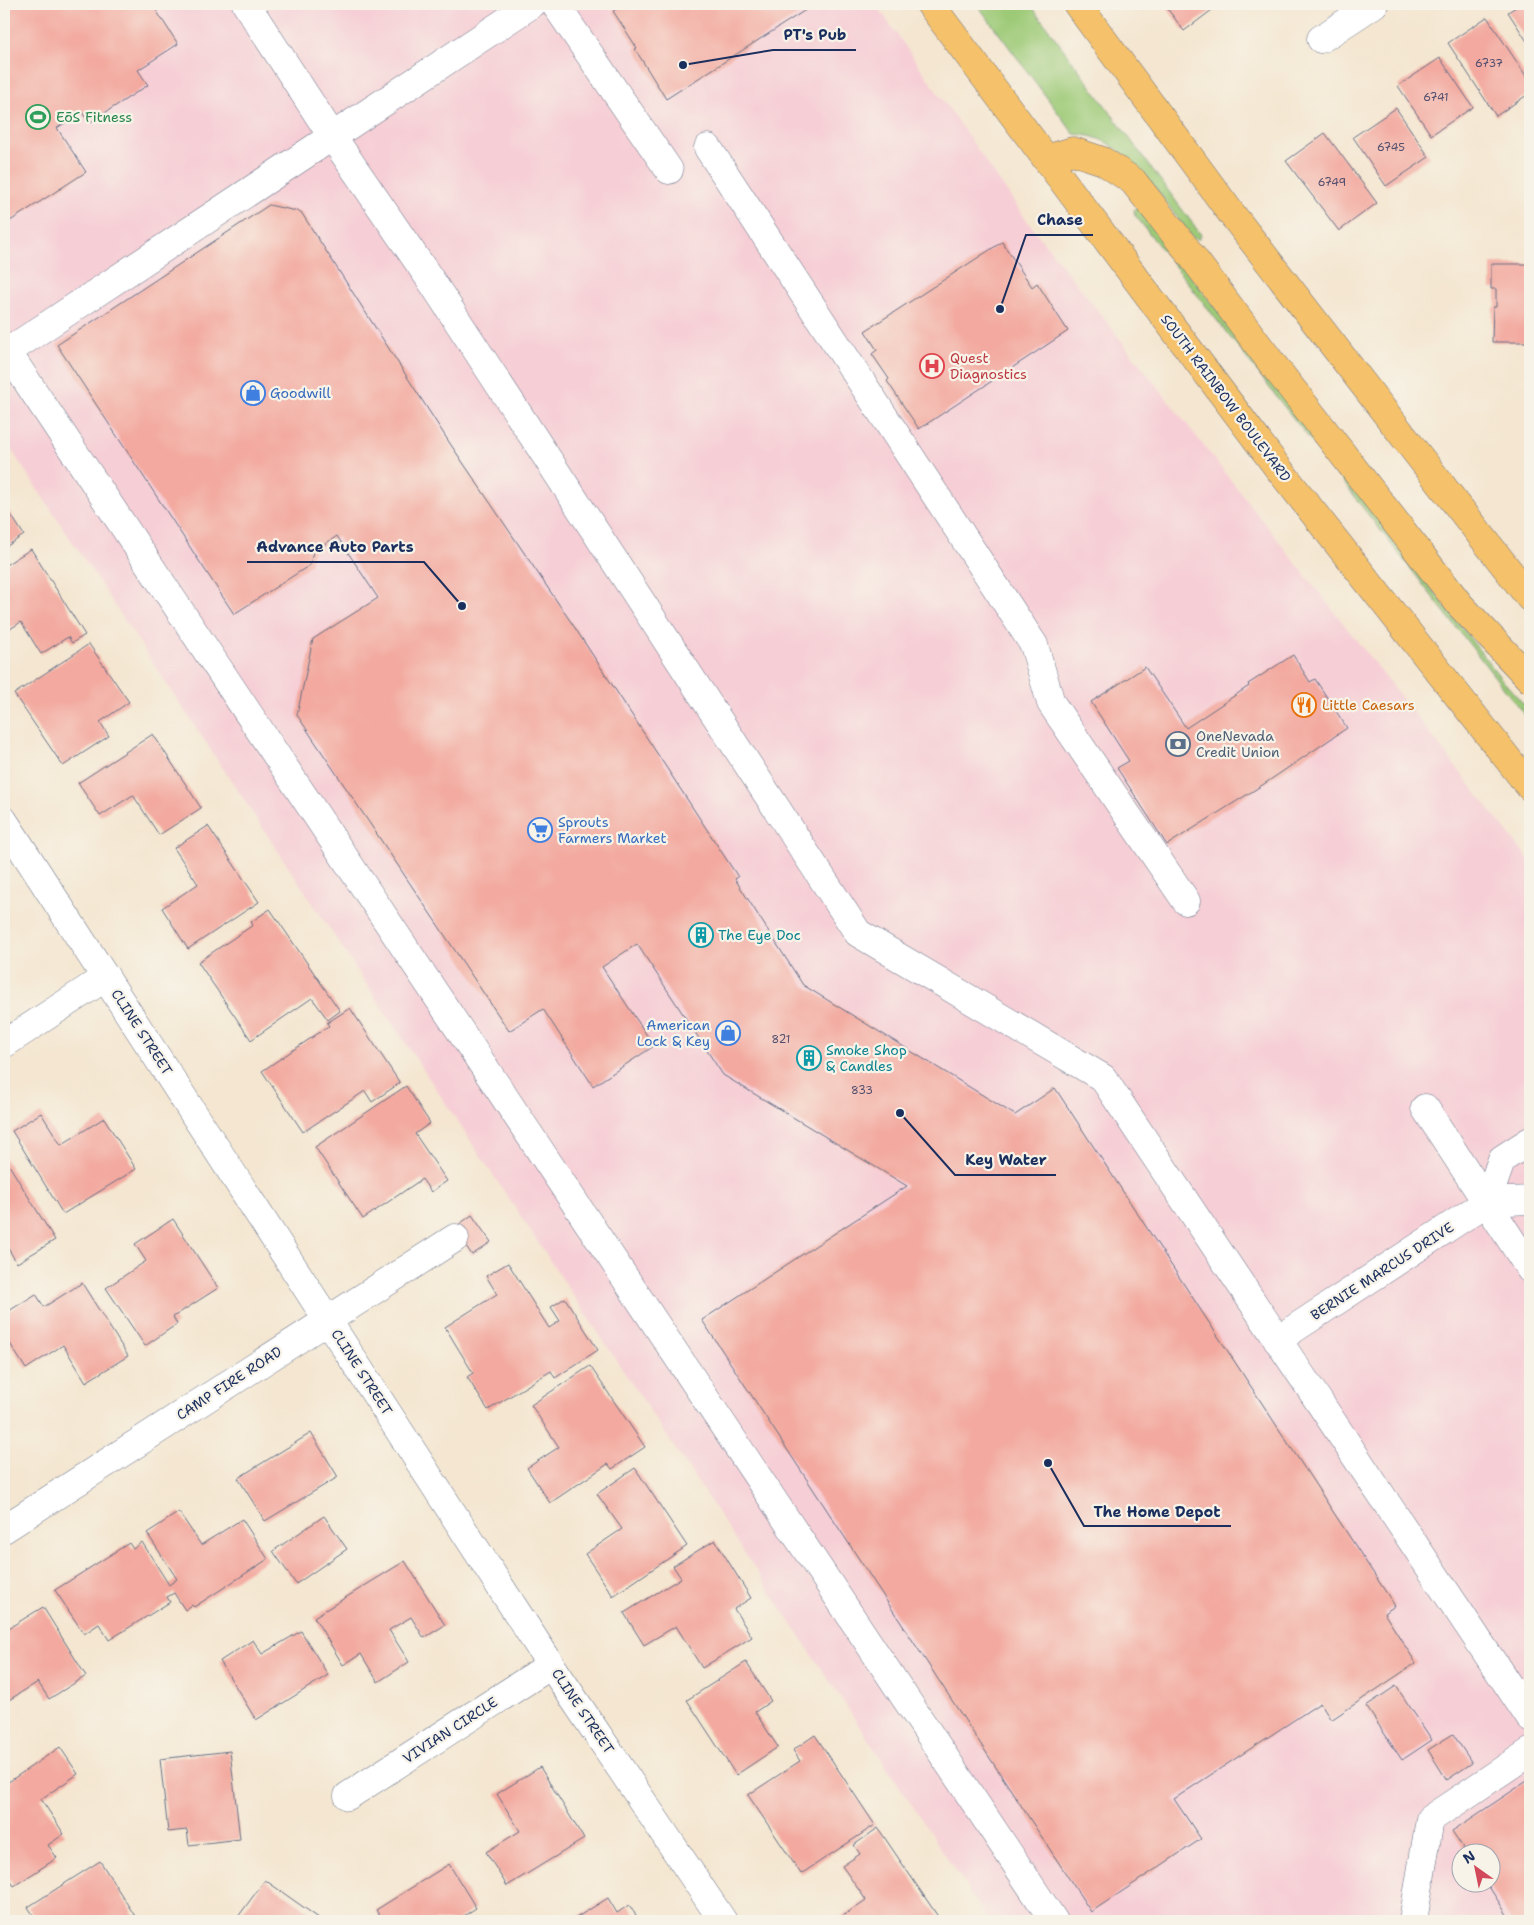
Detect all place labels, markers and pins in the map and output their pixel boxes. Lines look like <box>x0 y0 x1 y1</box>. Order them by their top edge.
callout: PT's Pub <box>773 20 856 50</box>
sports icon: EōS Fitness <box>25 104 51 130</box>
place label: EōS Fitness <box>56 108 132 126</box>
callout: Chase <box>1026 205 1093 235</box>
place label: Quest Diagnostics <box>950 349 1027 383</box>
hospital icon: Quest Diagnostics <box>919 353 945 379</box>
shop icon: Goodwill <box>240 380 266 406</box>
place label: Goodwill <box>270 384 331 402</box>
callout: Advance Auto Parts <box>247 532 424 562</box>
restaurant icon: Little Caesars <box>1291 692 1317 718</box>
place label: Little Caesars <box>1322 696 1415 714</box>
place label: OneNevada Credit Union <box>1196 727 1280 761</box>
bank icon: OneNevada Credit Union <box>1165 731 1191 757</box>
place label: Sprouts Farmers Market <box>558 813 667 847</box>
supermarket icon: Sprouts Farmers Market <box>527 817 553 843</box>
building icon: The Eye Doc <box>688 922 714 948</box>
place label: The Eye Doc <box>718 926 801 944</box>
place label: American Lock & Key <box>637 1016 710 1050</box>
shop icon: American Lock & Key <box>715 1020 741 1046</box>
place label: Smoke Shop & Candles <box>826 1041 907 1075</box>
building icon: Smoke Shop & Candles <box>796 1045 822 1071</box>
callout: Key Water <box>955 1145 1056 1175</box>
callout: The Home Depot <box>1084 1496 1231 1526</box>

